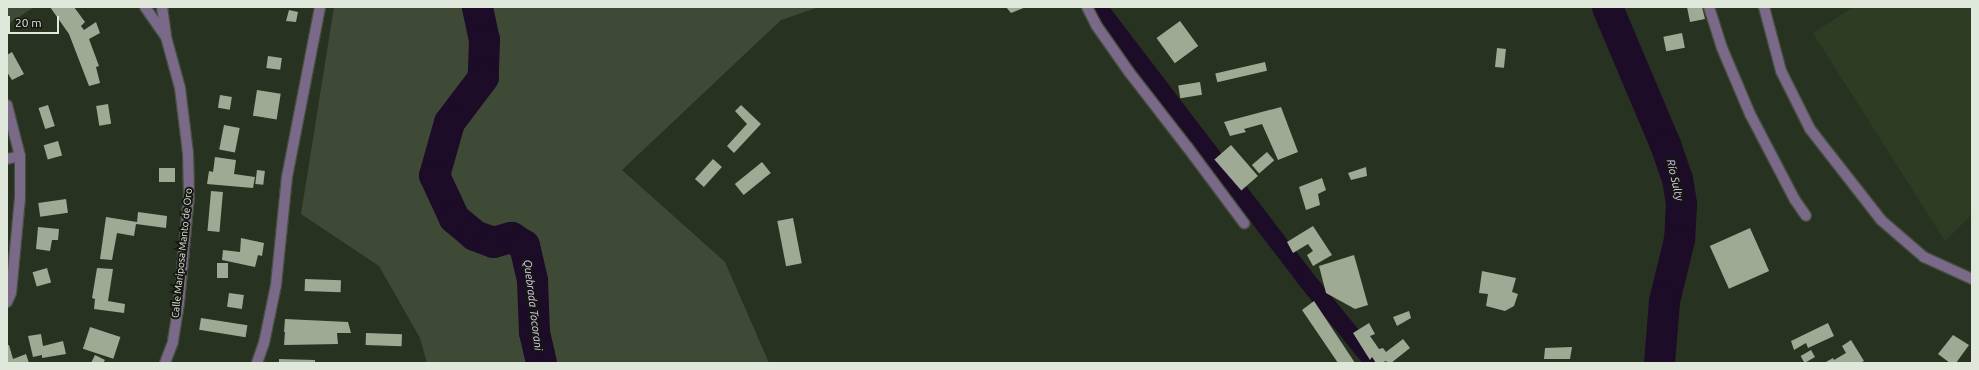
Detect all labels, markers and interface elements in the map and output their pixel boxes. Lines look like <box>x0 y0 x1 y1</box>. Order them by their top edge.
scale bar <box>10 8 61 34</box>
text: 20 m <box>15 16 42 29</box>
water label: Río Sulty <box>1664 158 1686 202</box>
street label: Calle Mariposa Manto de Oro <box>169 187 195 319</box>
water label: Quebrada Tocorani <box>521 259 545 351</box>

